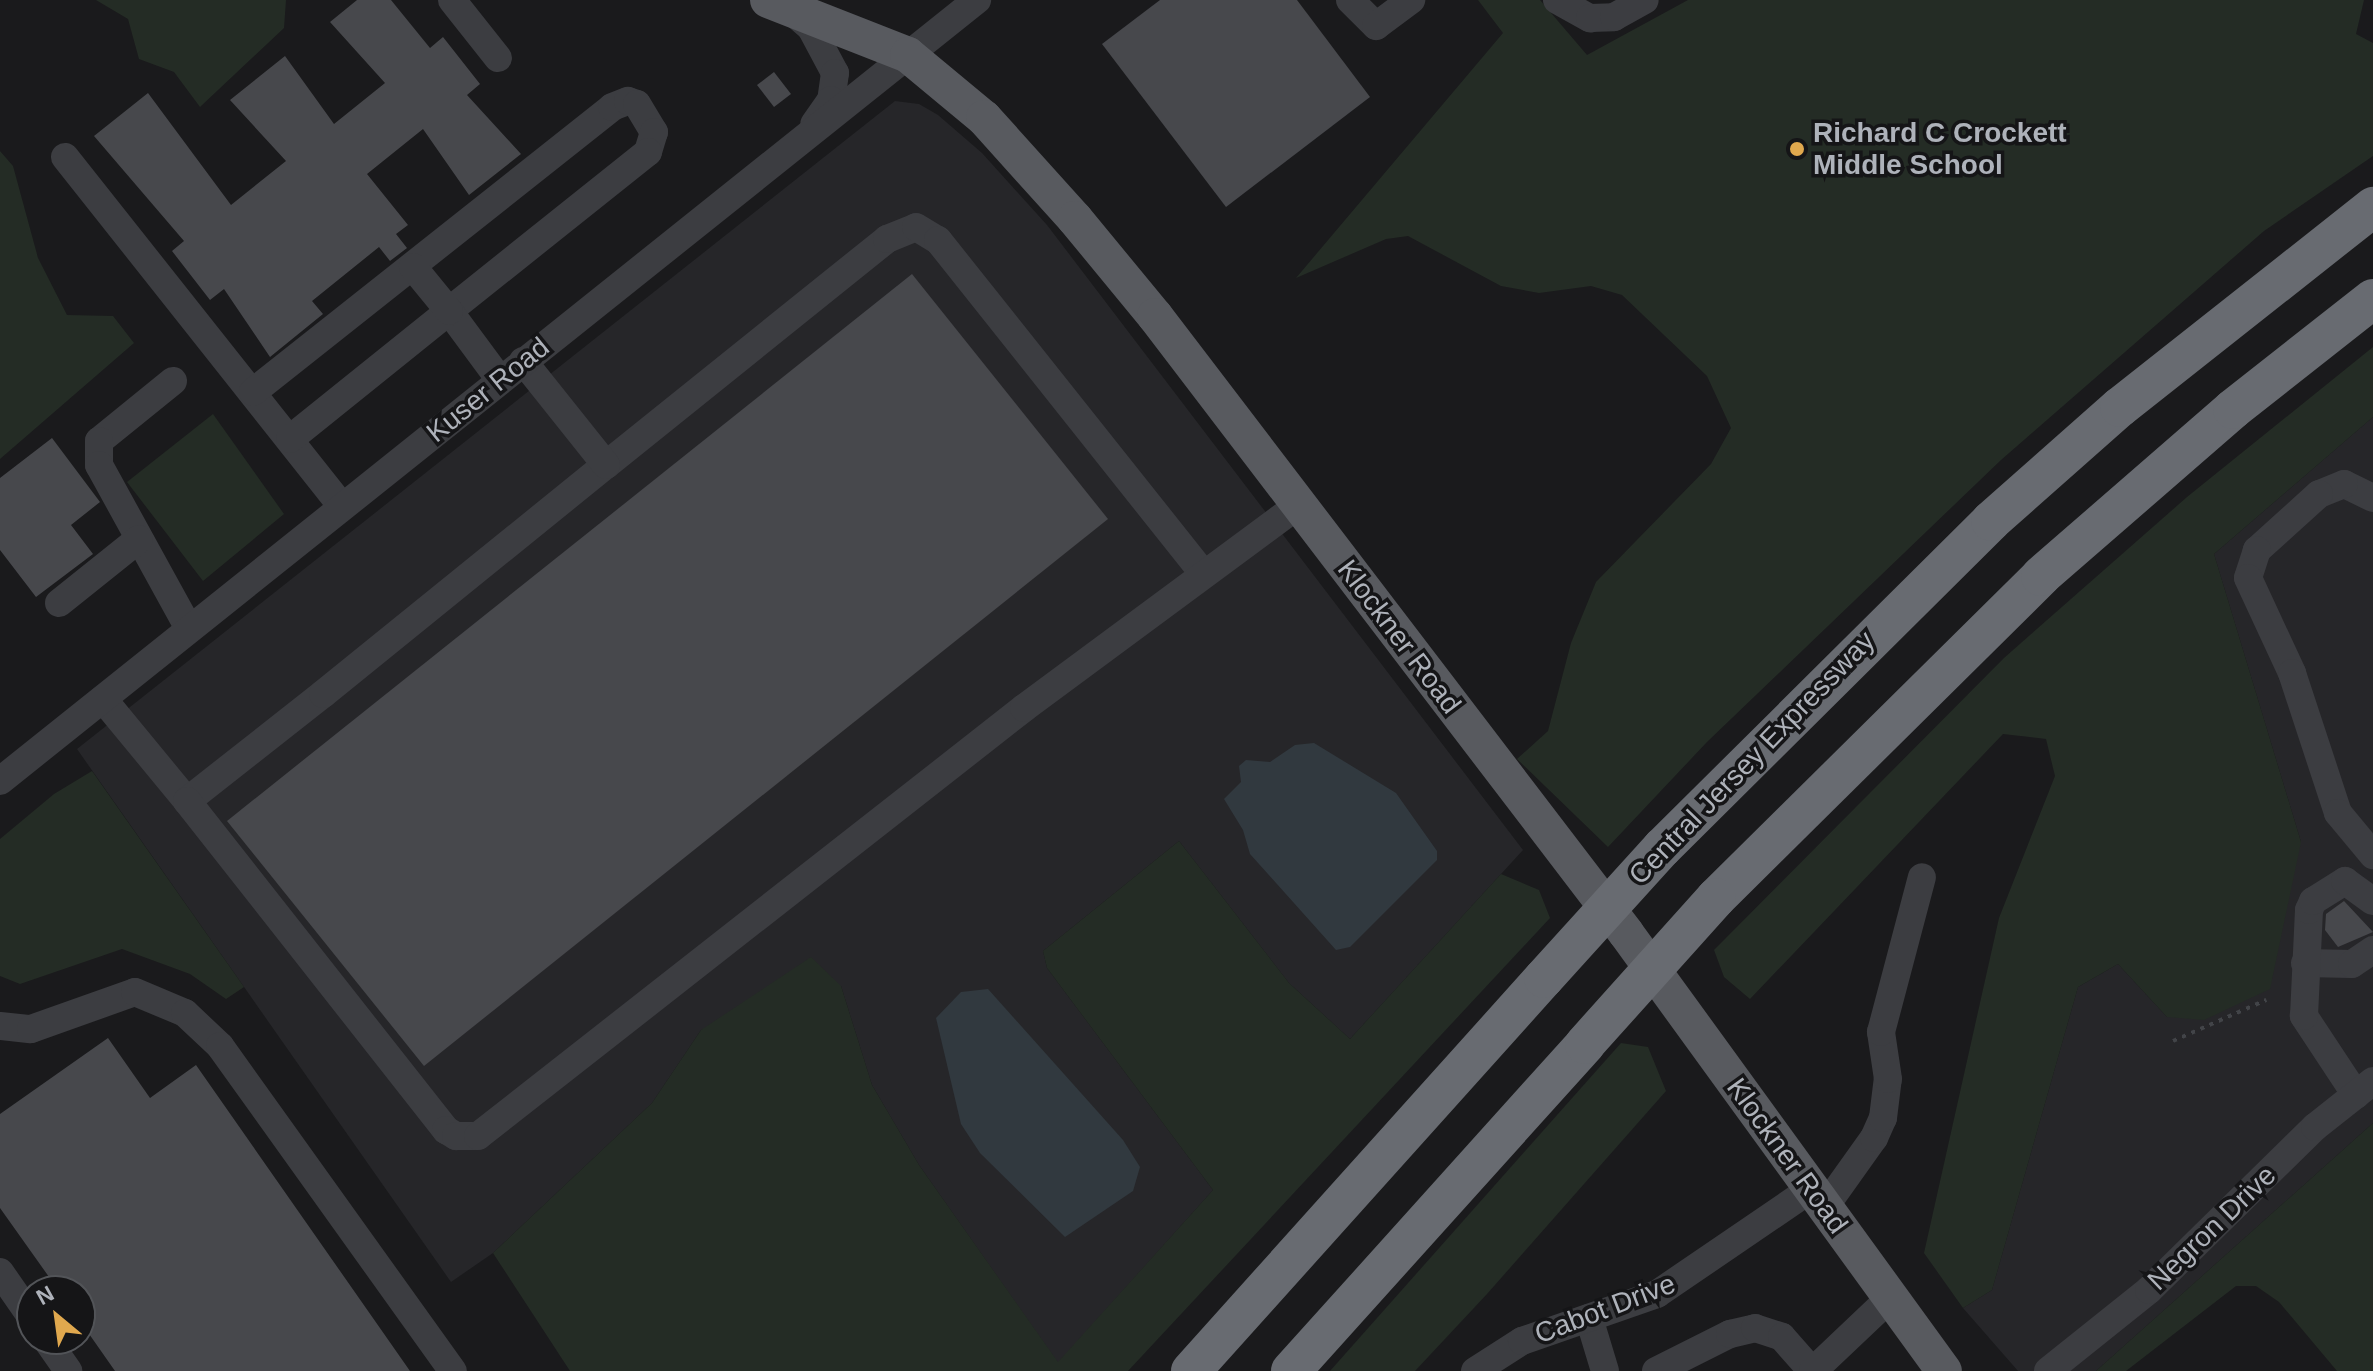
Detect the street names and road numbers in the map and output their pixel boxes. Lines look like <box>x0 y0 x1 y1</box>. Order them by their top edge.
street label: Kuser Road <box>420 330 556 450</box>
street label: Klockner Road <box>1330 554 1468 720</box>
street label: Central Jersey Expressway <box>1622 624 1882 892</box>
street label: Klockner Road <box>1719 1072 1855 1240</box>
street label: Negron Drive <box>2141 1159 2283 1297</box>
street label: Cabot Drive <box>1530 1267 1680 1351</box>

